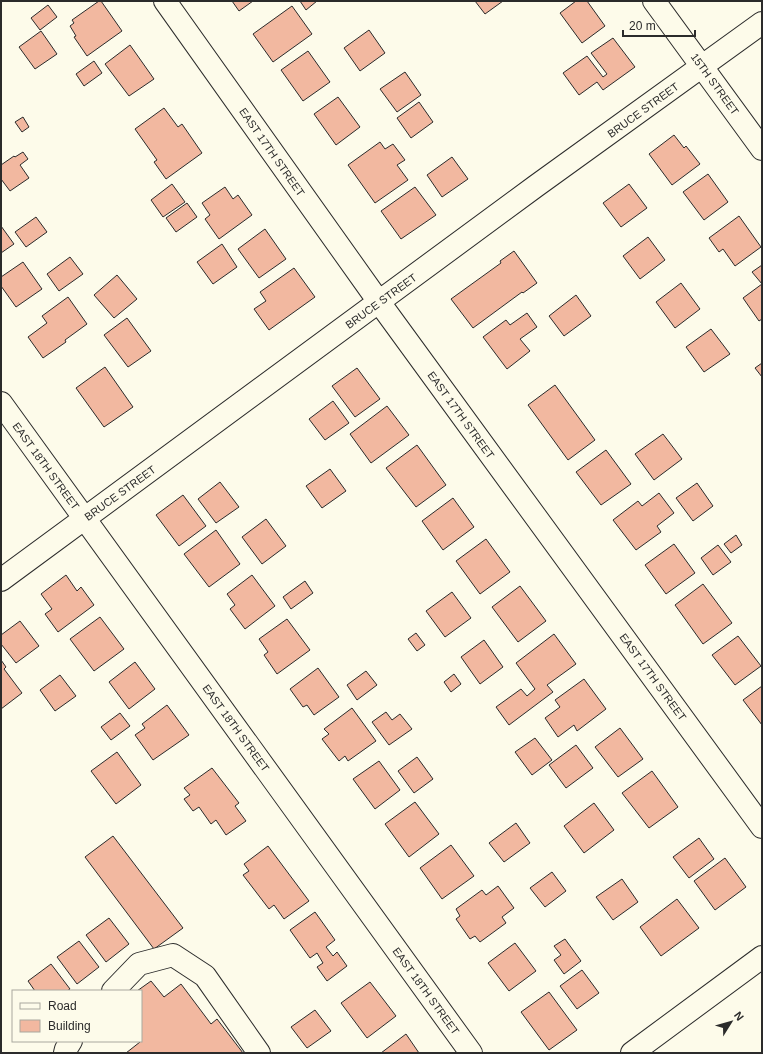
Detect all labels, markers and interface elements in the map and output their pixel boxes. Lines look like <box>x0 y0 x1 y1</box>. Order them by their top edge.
scale bar <box>623 12 695 38</box>
text: 20 m <box>629 19 656 33</box>
street label: 15TH STREET <box>689 51 742 117</box>
street label: BRUCE STREET <box>605 80 681 140</box>
street label: EAST 17TH STREET <box>237 106 307 199</box>
street label: BRUCE STREET <box>343 271 419 331</box>
street label: EAST 17TH STREET <box>425 369 497 461</box>
street label: EAST 18TH STREET <box>10 420 82 512</box>
street label: BRUCE STREET <box>82 463 158 523</box>
street label: EAST 17TH STREET <box>617 631 689 723</box>
street label: EAST 18TH STREET <box>200 682 272 774</box>
street label: EAST 18TH STREET <box>390 945 462 1037</box>
legend <box>12 990 142 1042</box>
text: Road <box>48 999 77 1013</box>
north arrow <box>711 1002 751 1042</box>
text: N <box>732 1009 746 1023</box>
text: Building <box>48 1019 91 1033</box>

